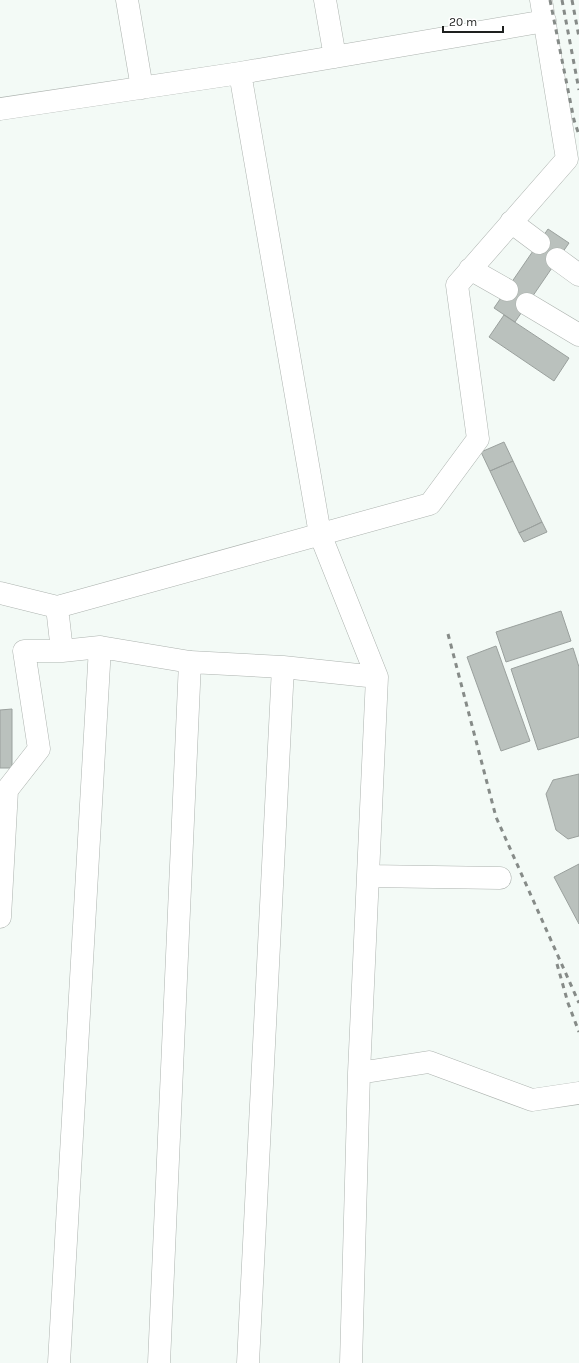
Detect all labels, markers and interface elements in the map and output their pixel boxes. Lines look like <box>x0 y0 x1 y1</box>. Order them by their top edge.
scale bar <box>443 8 503 34</box>
text: 20 m <box>449 15 477 29</box>

